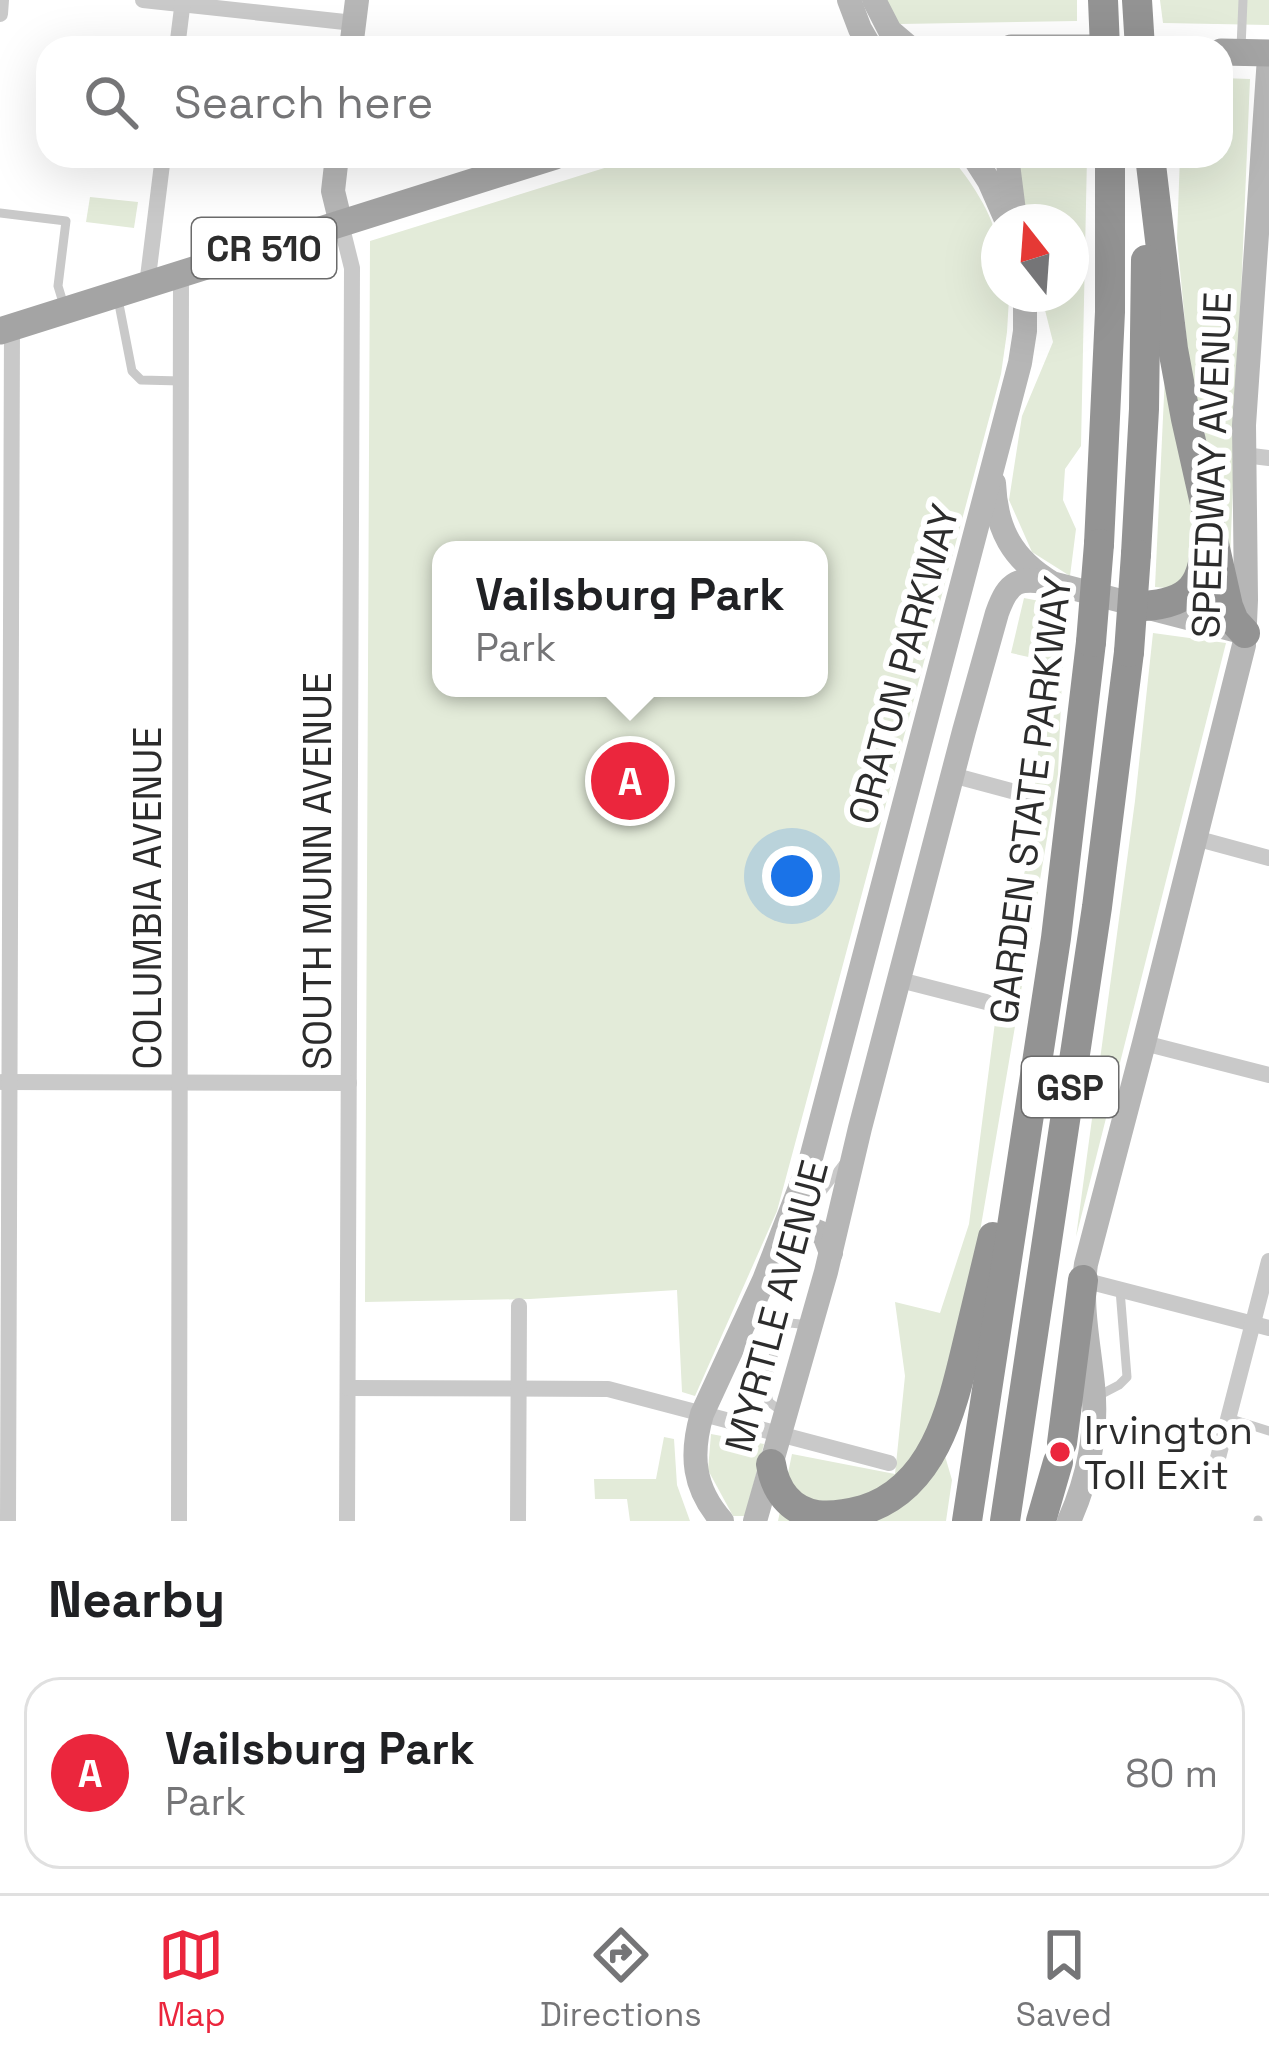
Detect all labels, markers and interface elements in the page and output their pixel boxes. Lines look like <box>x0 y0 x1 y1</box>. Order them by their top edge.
search box <box>36 36 1233 168</box>
icon: search <box>78 69 144 135</box>
text: Search here <box>174 74 433 131</box>
north arrow <box>981 204 1089 312</box>
road number: CR 510 <box>192 218 336 278</box>
street label: SPEEDWAY AVENUE <box>1181 291 1242 639</box>
street label: ORATON PARKWAY <box>837 499 970 829</box>
popup <box>432 541 828 697</box>
text: Vailsburg Park <box>475 566 785 623</box>
street label: GARDEN STATE PARKWAY <box>979 573 1082 1027</box>
text: Park <box>475 623 556 672</box>
street label: SOUTH MUNN AVENUE <box>293 672 342 1070</box>
street label: COLUMBIA AVENUE <box>123 727 172 1069</box>
pin: A <box>591 736 669 826</box>
your location <box>762 846 822 906</box>
road number: GSP <box>1022 1057 1118 1117</box>
street label: MYRTLE AVENUE <box>714 1155 839 1457</box>
place label: Irvington Toll Exit <box>1084 1406 1253 1500</box>
marker: Irvington Toll Exit <box>1047 1439 1073 1465</box>
text: Nearby <box>48 1567 225 1632</box>
text: Vailsburg Park <box>165 1720 475 1777</box>
text: A <box>78 1749 102 1798</box>
text: 80 m <box>1125 1749 1218 1798</box>
text: Park <box>165 1777 246 1826</box>
tab: Map <box>157 1922 226 2036</box>
tab: Directions <box>540 1922 702 2036</box>
tab: Saved <box>1016 1922 1112 2036</box>

